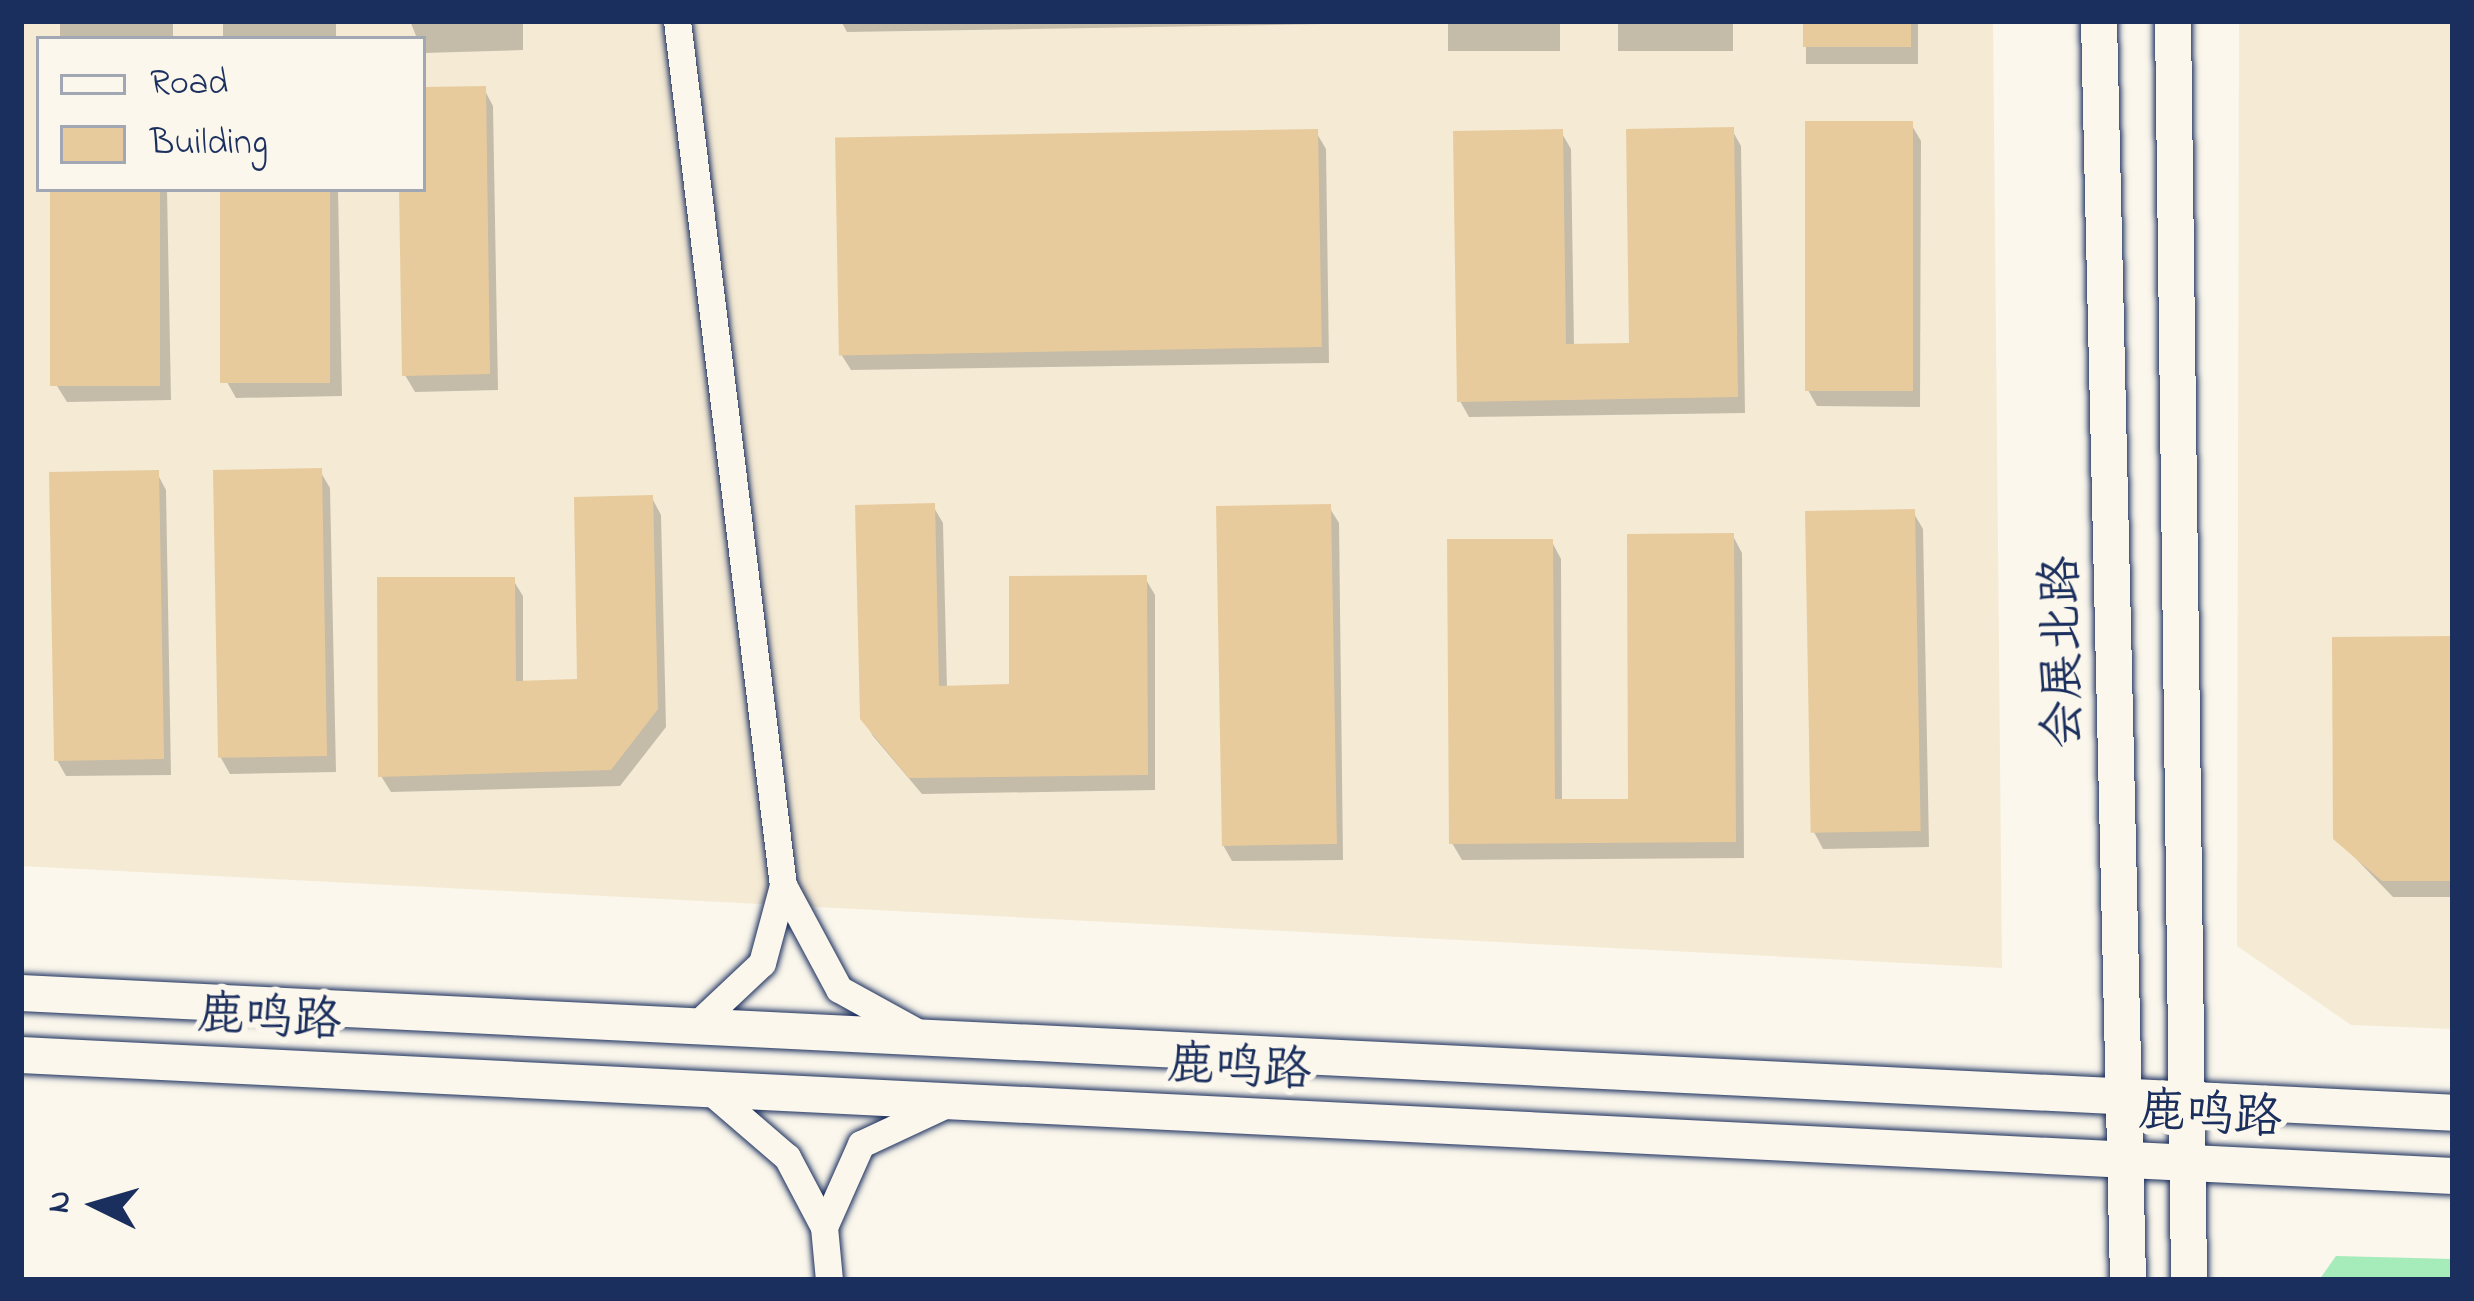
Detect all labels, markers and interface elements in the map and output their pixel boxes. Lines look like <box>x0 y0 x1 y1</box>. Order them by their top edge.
legend <box>36 36 426 192</box>
text: Road <box>150 58 228 111</box>
text: Building <box>150 118 268 171</box>
street label: 会展北路 <box>2035 556 2095 748</box>
street label: 鹿鸣路 <box>196 987 342 1053</box>
street label: 鹿鸣路 <box>1166 1037 1312 1103</box>
street label: 鹿鸣路 <box>2137 1084 2283 1150</box>
north arrow <box>36 1145 156 1265</box>
text: N <box>35 1189 85 1215</box>

